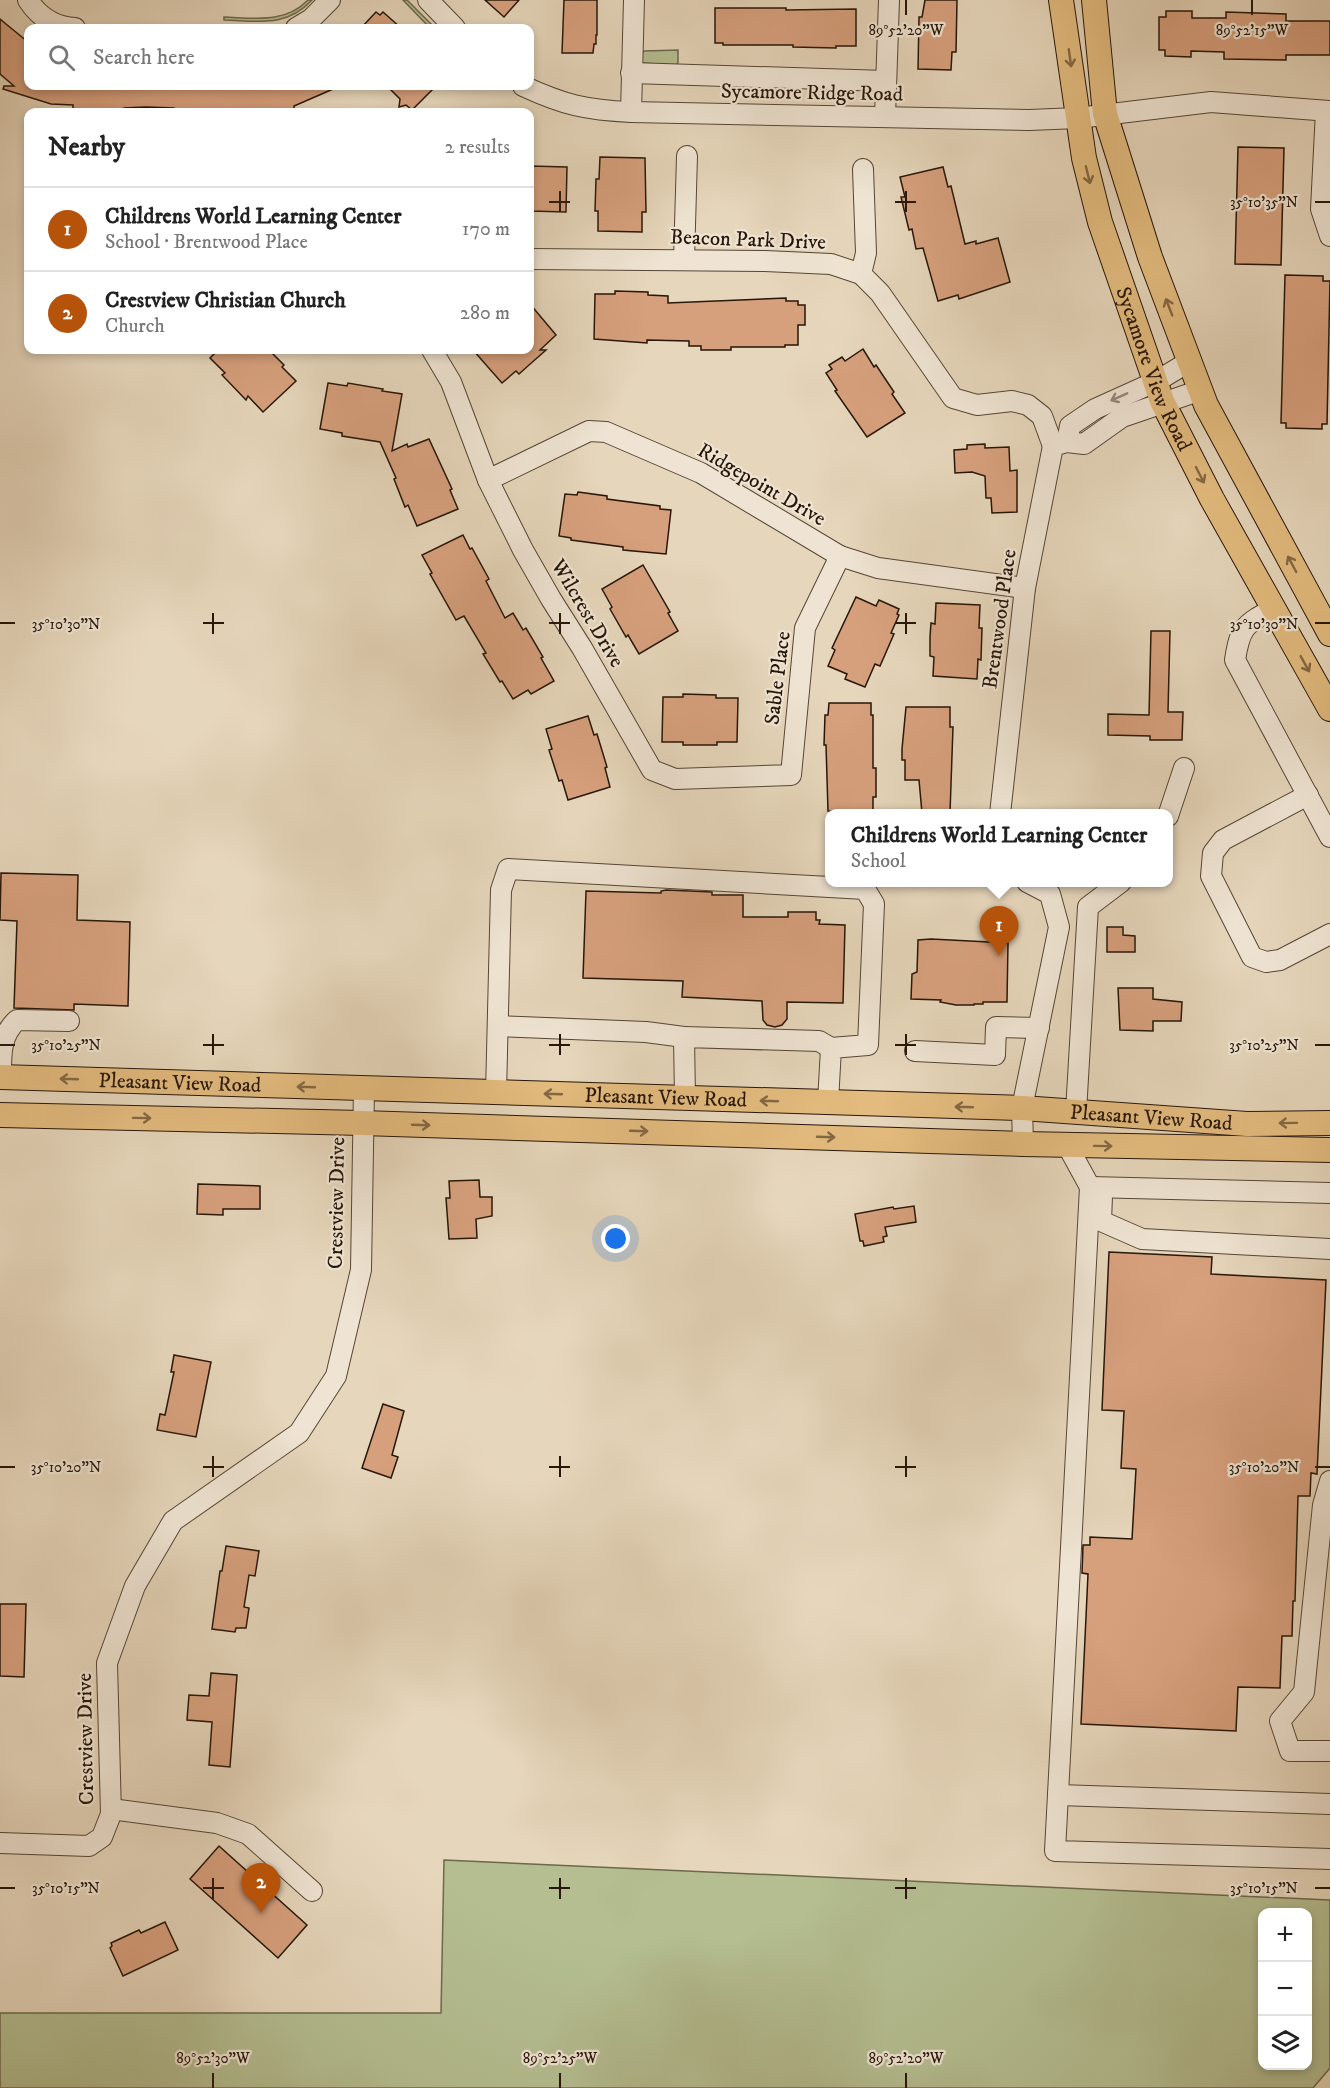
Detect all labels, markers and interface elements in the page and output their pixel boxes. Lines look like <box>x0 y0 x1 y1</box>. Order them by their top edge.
text: 89°52'20"W <box>868 21 944 40</box>
text: 89°52'15"W <box>1216 21 1289 40</box>
search box <box>24 24 534 90</box>
icon: search <box>45 41 78 74</box>
text: Search here <box>93 44 195 71</box>
one-way arrow <box>1064 47 1075 67</box>
street label: Sycamore Ridge Road <box>721 78 904 108</box>
text: Nearby <box>48 131 125 164</box>
text: 2 results <box>445 135 510 160</box>
one-way arrow <box>1083 165 1094 184</box>
text: 35°10'35"N <box>1230 193 1298 212</box>
text: Childrens World Learning Center <box>105 203 401 230</box>
text: 1 <box>64 217 71 242</box>
text: 170 m <box>462 217 510 242</box>
street label: Beacon Park Drive <box>669 224 827 256</box>
text: School · Brentwood Place <box>105 230 308 255</box>
street label: Sycamore View Road <box>1109 284 1197 456</box>
text: Crestview Christian Church <box>105 287 346 314</box>
one-way arrow <box>1163 298 1174 316</box>
text: 2 <box>63 301 72 326</box>
text: 280 m <box>460 301 510 326</box>
text: Church <box>105 314 165 339</box>
one-way arrow <box>1110 392 1129 403</box>
street label: Ridgepoint Drive <box>693 438 831 532</box>
one-way arrow <box>1195 466 1206 484</box>
street label: Brentwood Place <box>977 547 1023 691</box>
street label: Wilcrest Drive <box>544 554 630 673</box>
one-way arrow <box>1286 555 1298 573</box>
text: 35°10'30"N <box>32 615 100 634</box>
text: 35°10'30"N <box>1230 615 1298 634</box>
street label: Sable Place <box>759 630 797 726</box>
one-way arrow <box>1299 655 1311 672</box>
popup <box>825 809 1173 887</box>
text: Childrens World Learning Center <box>851 822 1147 849</box>
text: School <box>851 849 906 874</box>
pin: 1 <box>980 906 1018 956</box>
text: 35°10'25"N <box>31 1036 101 1055</box>
text: 35°10'25"N <box>1229 1036 1299 1055</box>
street label: Pleasant View Road <box>98 1068 262 1099</box>
one-way arrow <box>59 1074 79 1085</box>
one-way arrow <box>296 1081 316 1092</box>
street label: Pleasant View Road <box>584 1083 748 1114</box>
one-way arrow <box>544 1088 564 1100</box>
one-way arrow <box>760 1095 780 1106</box>
street label: Pleasant View Road <box>1069 1099 1234 1137</box>
one-way arrow <box>955 1101 974 1112</box>
one-way arrow <box>132 1112 152 1124</box>
one-way arrow <box>1279 1117 1299 1129</box>
one-way arrow <box>410 1119 430 1130</box>
one-way arrow <box>628 1126 648 1137</box>
one-way arrow <box>816 1132 836 1143</box>
street label: Crestview Drive <box>323 1136 351 1269</box>
one-way arrow <box>1092 1140 1112 1152</box>
your location <box>601 1224 630 1253</box>
text: 35°10'20"N <box>31 1458 101 1477</box>
text: 35°10'20"N <box>1229 1458 1299 1477</box>
street label: Crestview Drive <box>72 1672 100 1805</box>
pin: 2 <box>242 1864 280 1913</box>
text: 35°10'15"N <box>32 1879 100 1898</box>
text: 35°10'15"N <box>1230 1879 1298 1898</box>
map controls <box>1258 1908 1312 2070</box>
button: + <box>1258 1908 1312 1962</box>
button: − <box>1258 1962 1312 2016</box>
button: layers <box>1258 2016 1312 2070</box>
text: 89°52'30"W <box>176 2049 250 2068</box>
text: 89°52'25"W <box>523 2049 597 2068</box>
text: 89°52'20"W <box>868 2049 944 2068</box>

